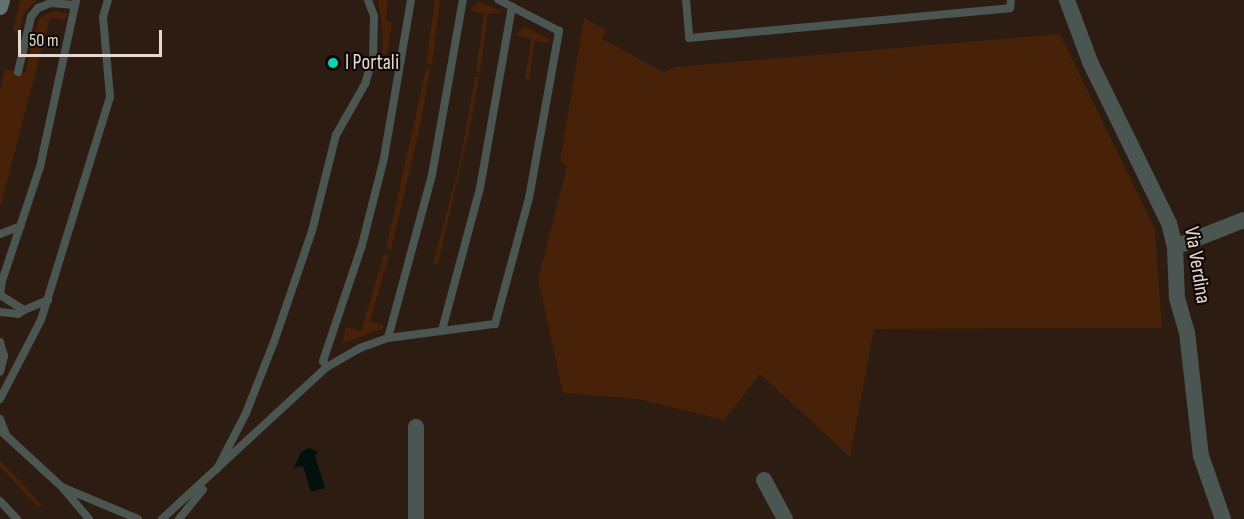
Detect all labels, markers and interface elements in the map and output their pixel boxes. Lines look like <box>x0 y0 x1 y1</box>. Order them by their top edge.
scale bar <box>21 18 165 56</box>
text: 50 m <box>29 30 59 51</box>
place label: I Portali <box>345 50 399 76</box>
marker: I Portali <box>326 56 340 70</box>
street label: Via Verdina <box>1178 225 1216 305</box>

